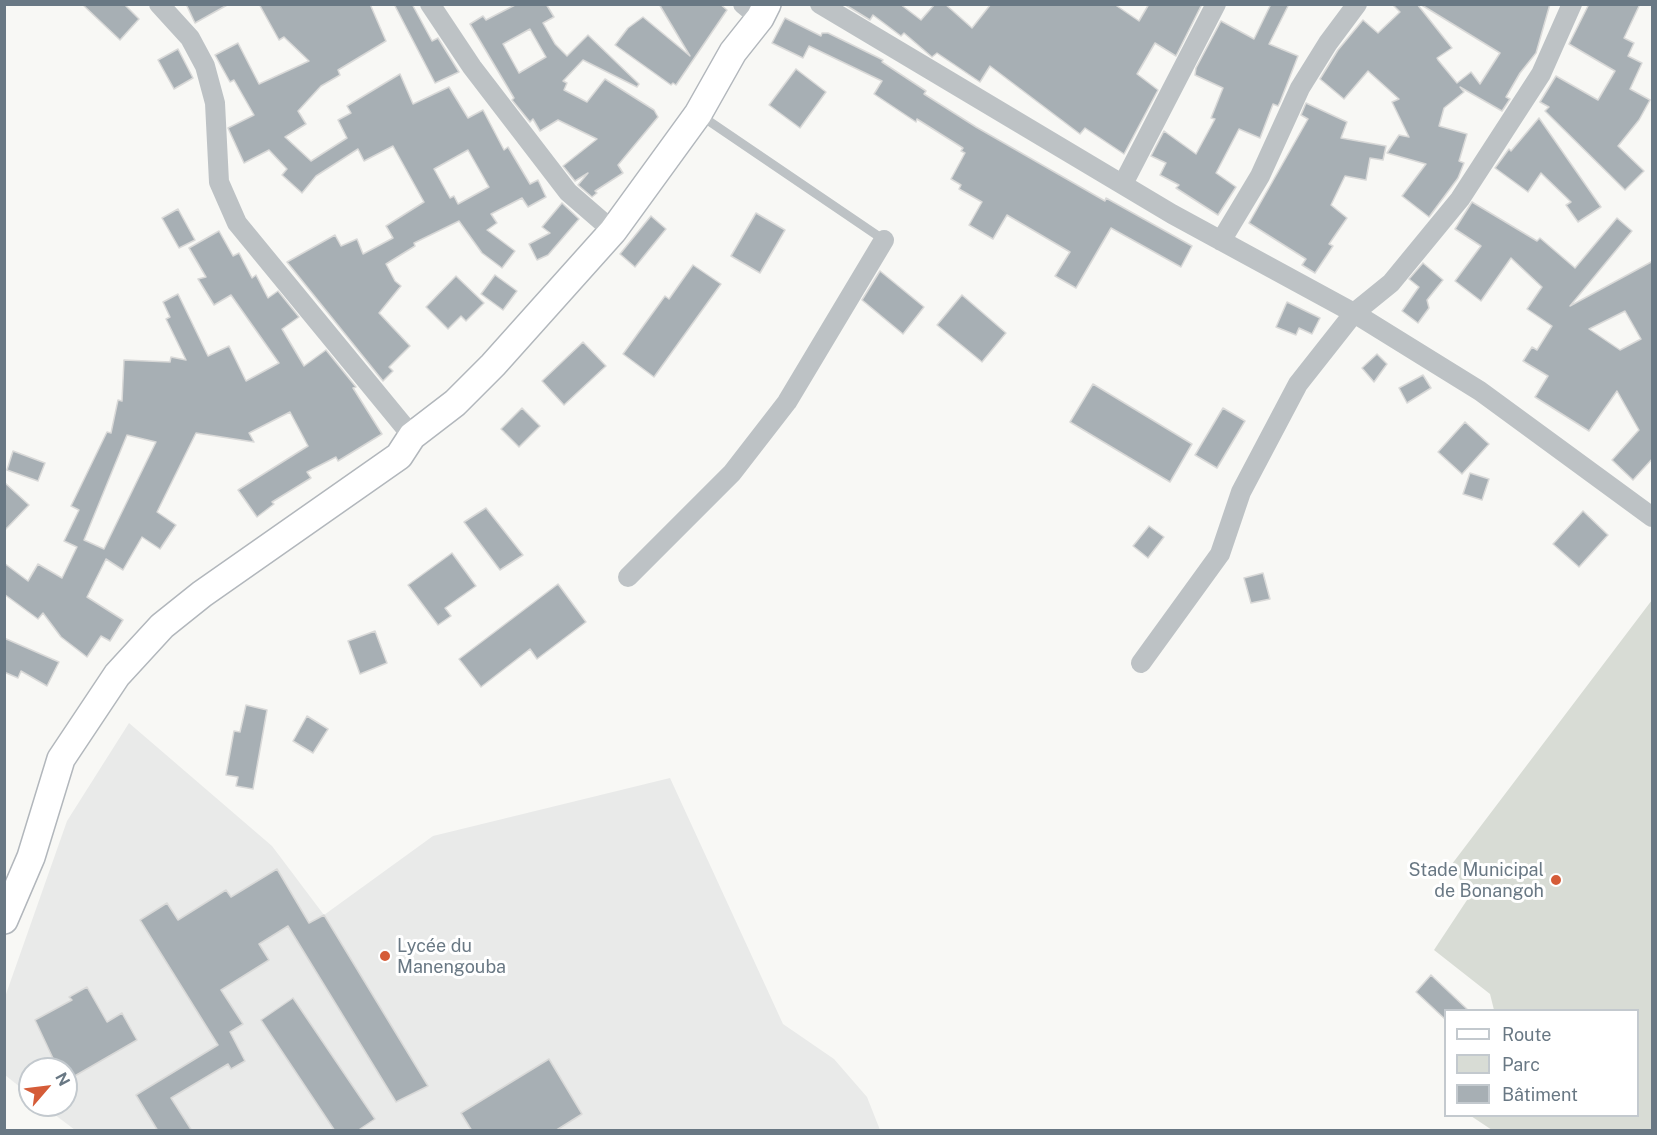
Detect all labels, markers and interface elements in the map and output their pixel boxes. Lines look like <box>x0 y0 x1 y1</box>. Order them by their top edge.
place label: Stade Municipal de Bonangoh <box>1408 859 1544 902</box>
marker: Stade Municipal de Bonangoh <box>1549 873 1563 887</box>
place label: Lycée du Manengouba <box>397 935 506 978</box>
marker: Lycée du Manengouba <box>378 949 392 963</box>
legend <box>1444 1009 1639 1117</box>
text: Route <box>1502 1024 1551 1045</box>
text: Parc <box>1502 1054 1540 1075</box>
north arrow <box>18 1057 78 1117</box>
text: N <box>51 1069 74 1089</box>
text: Bâtiment <box>1502 1084 1578 1105</box>

